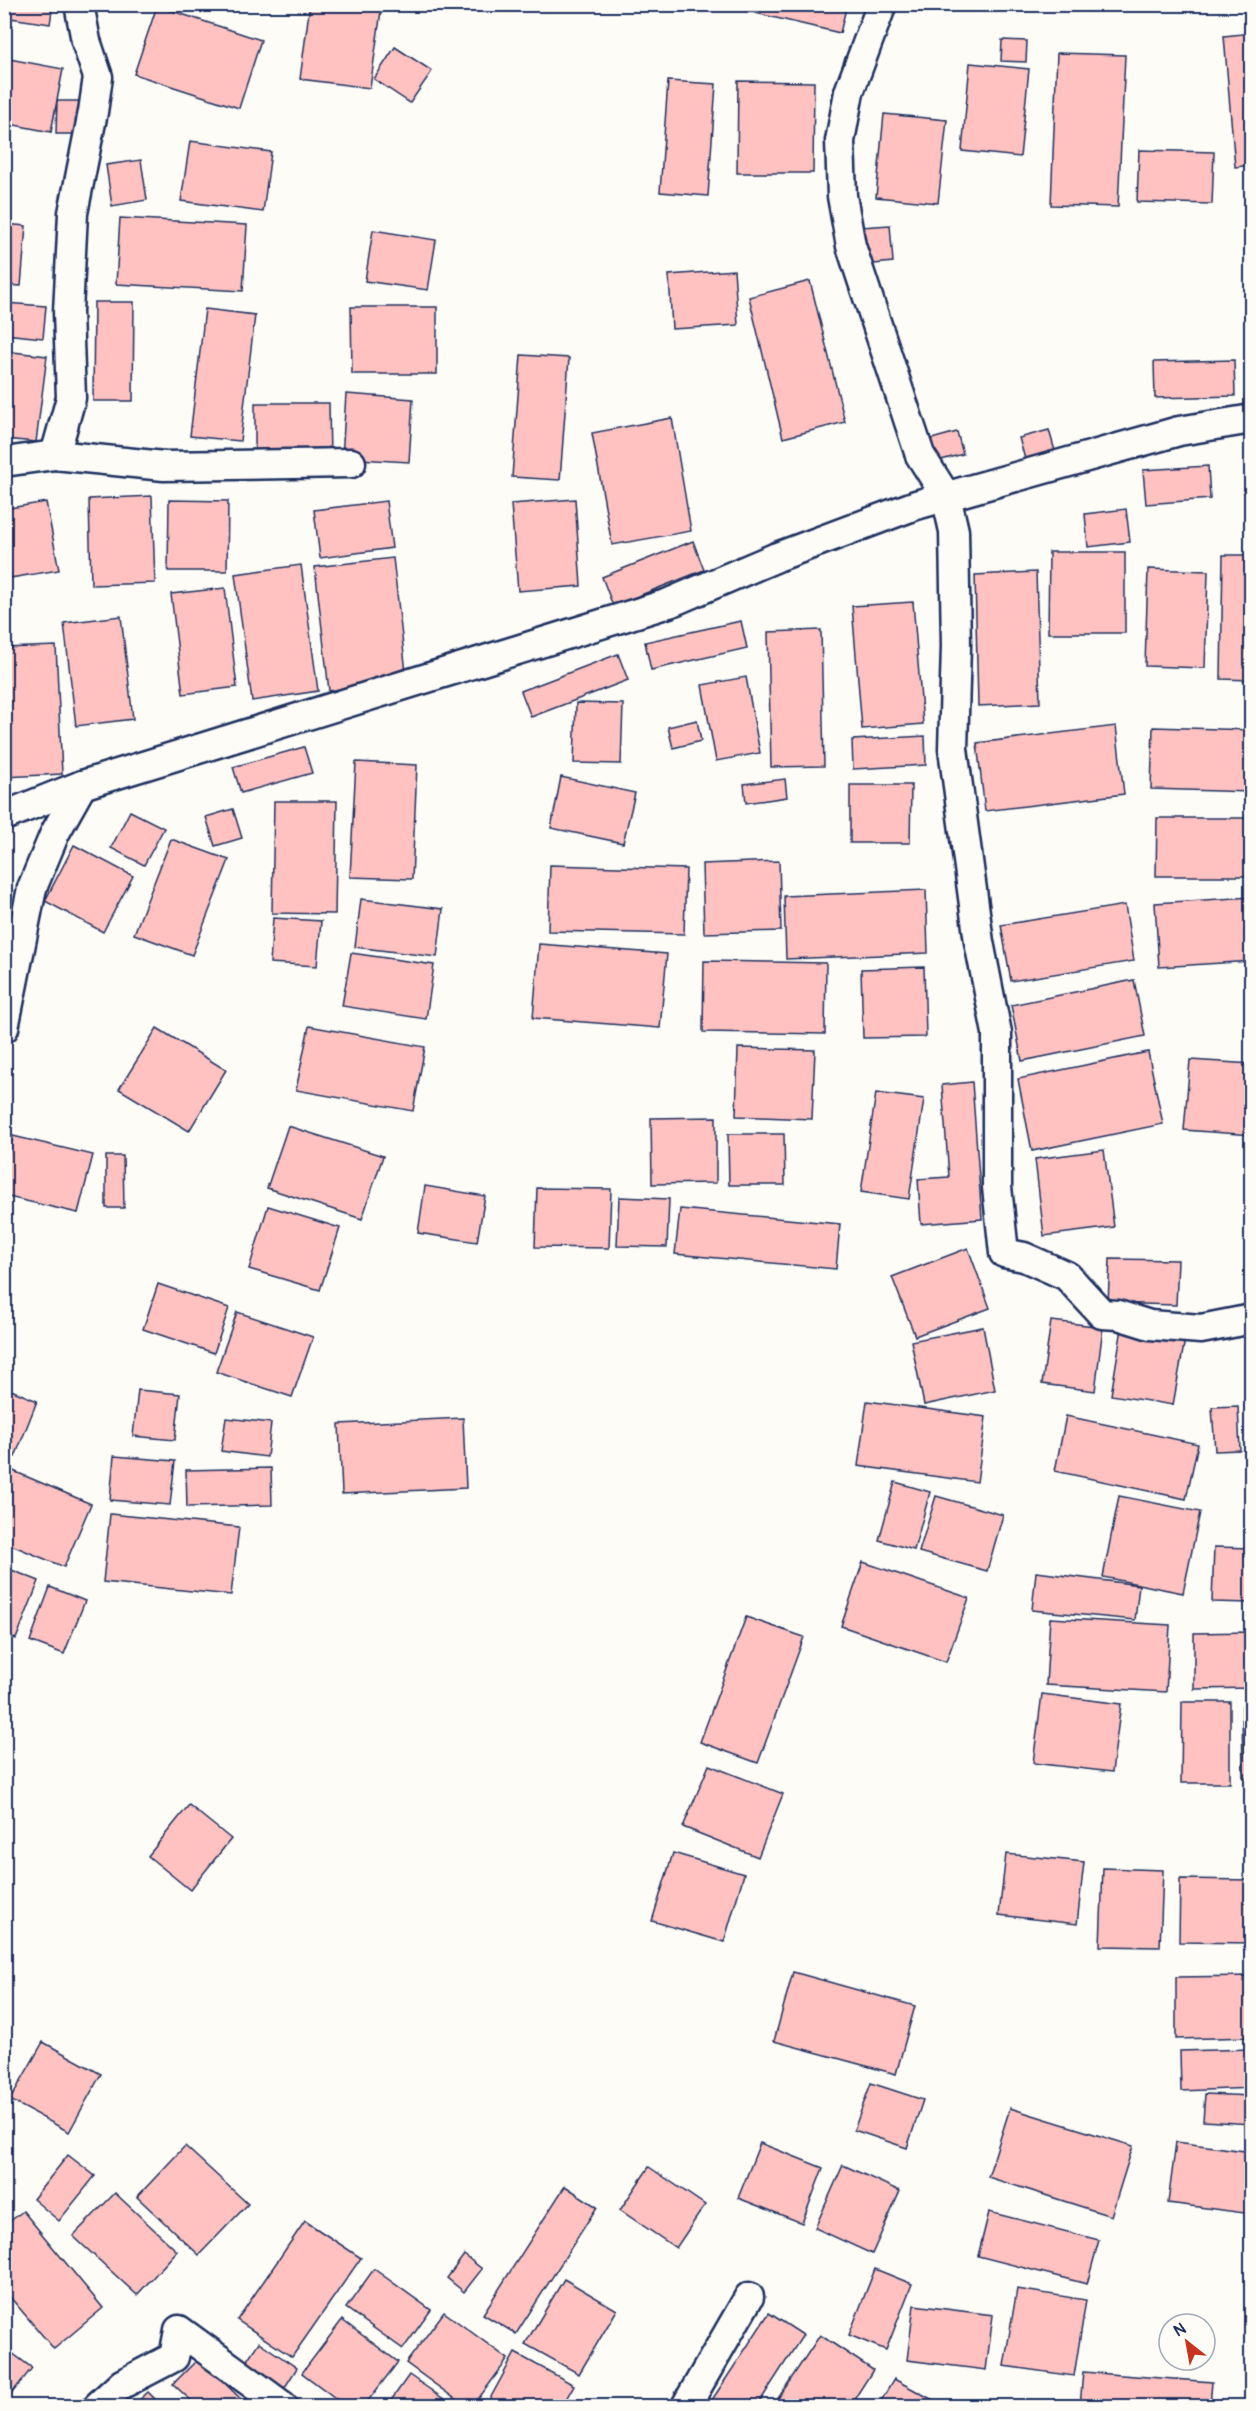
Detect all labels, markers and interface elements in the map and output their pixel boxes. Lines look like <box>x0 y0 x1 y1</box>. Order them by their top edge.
north arrow <box>1157 2312 1217 2372</box>
text: N <box>1170 2319 1190 2341</box>

